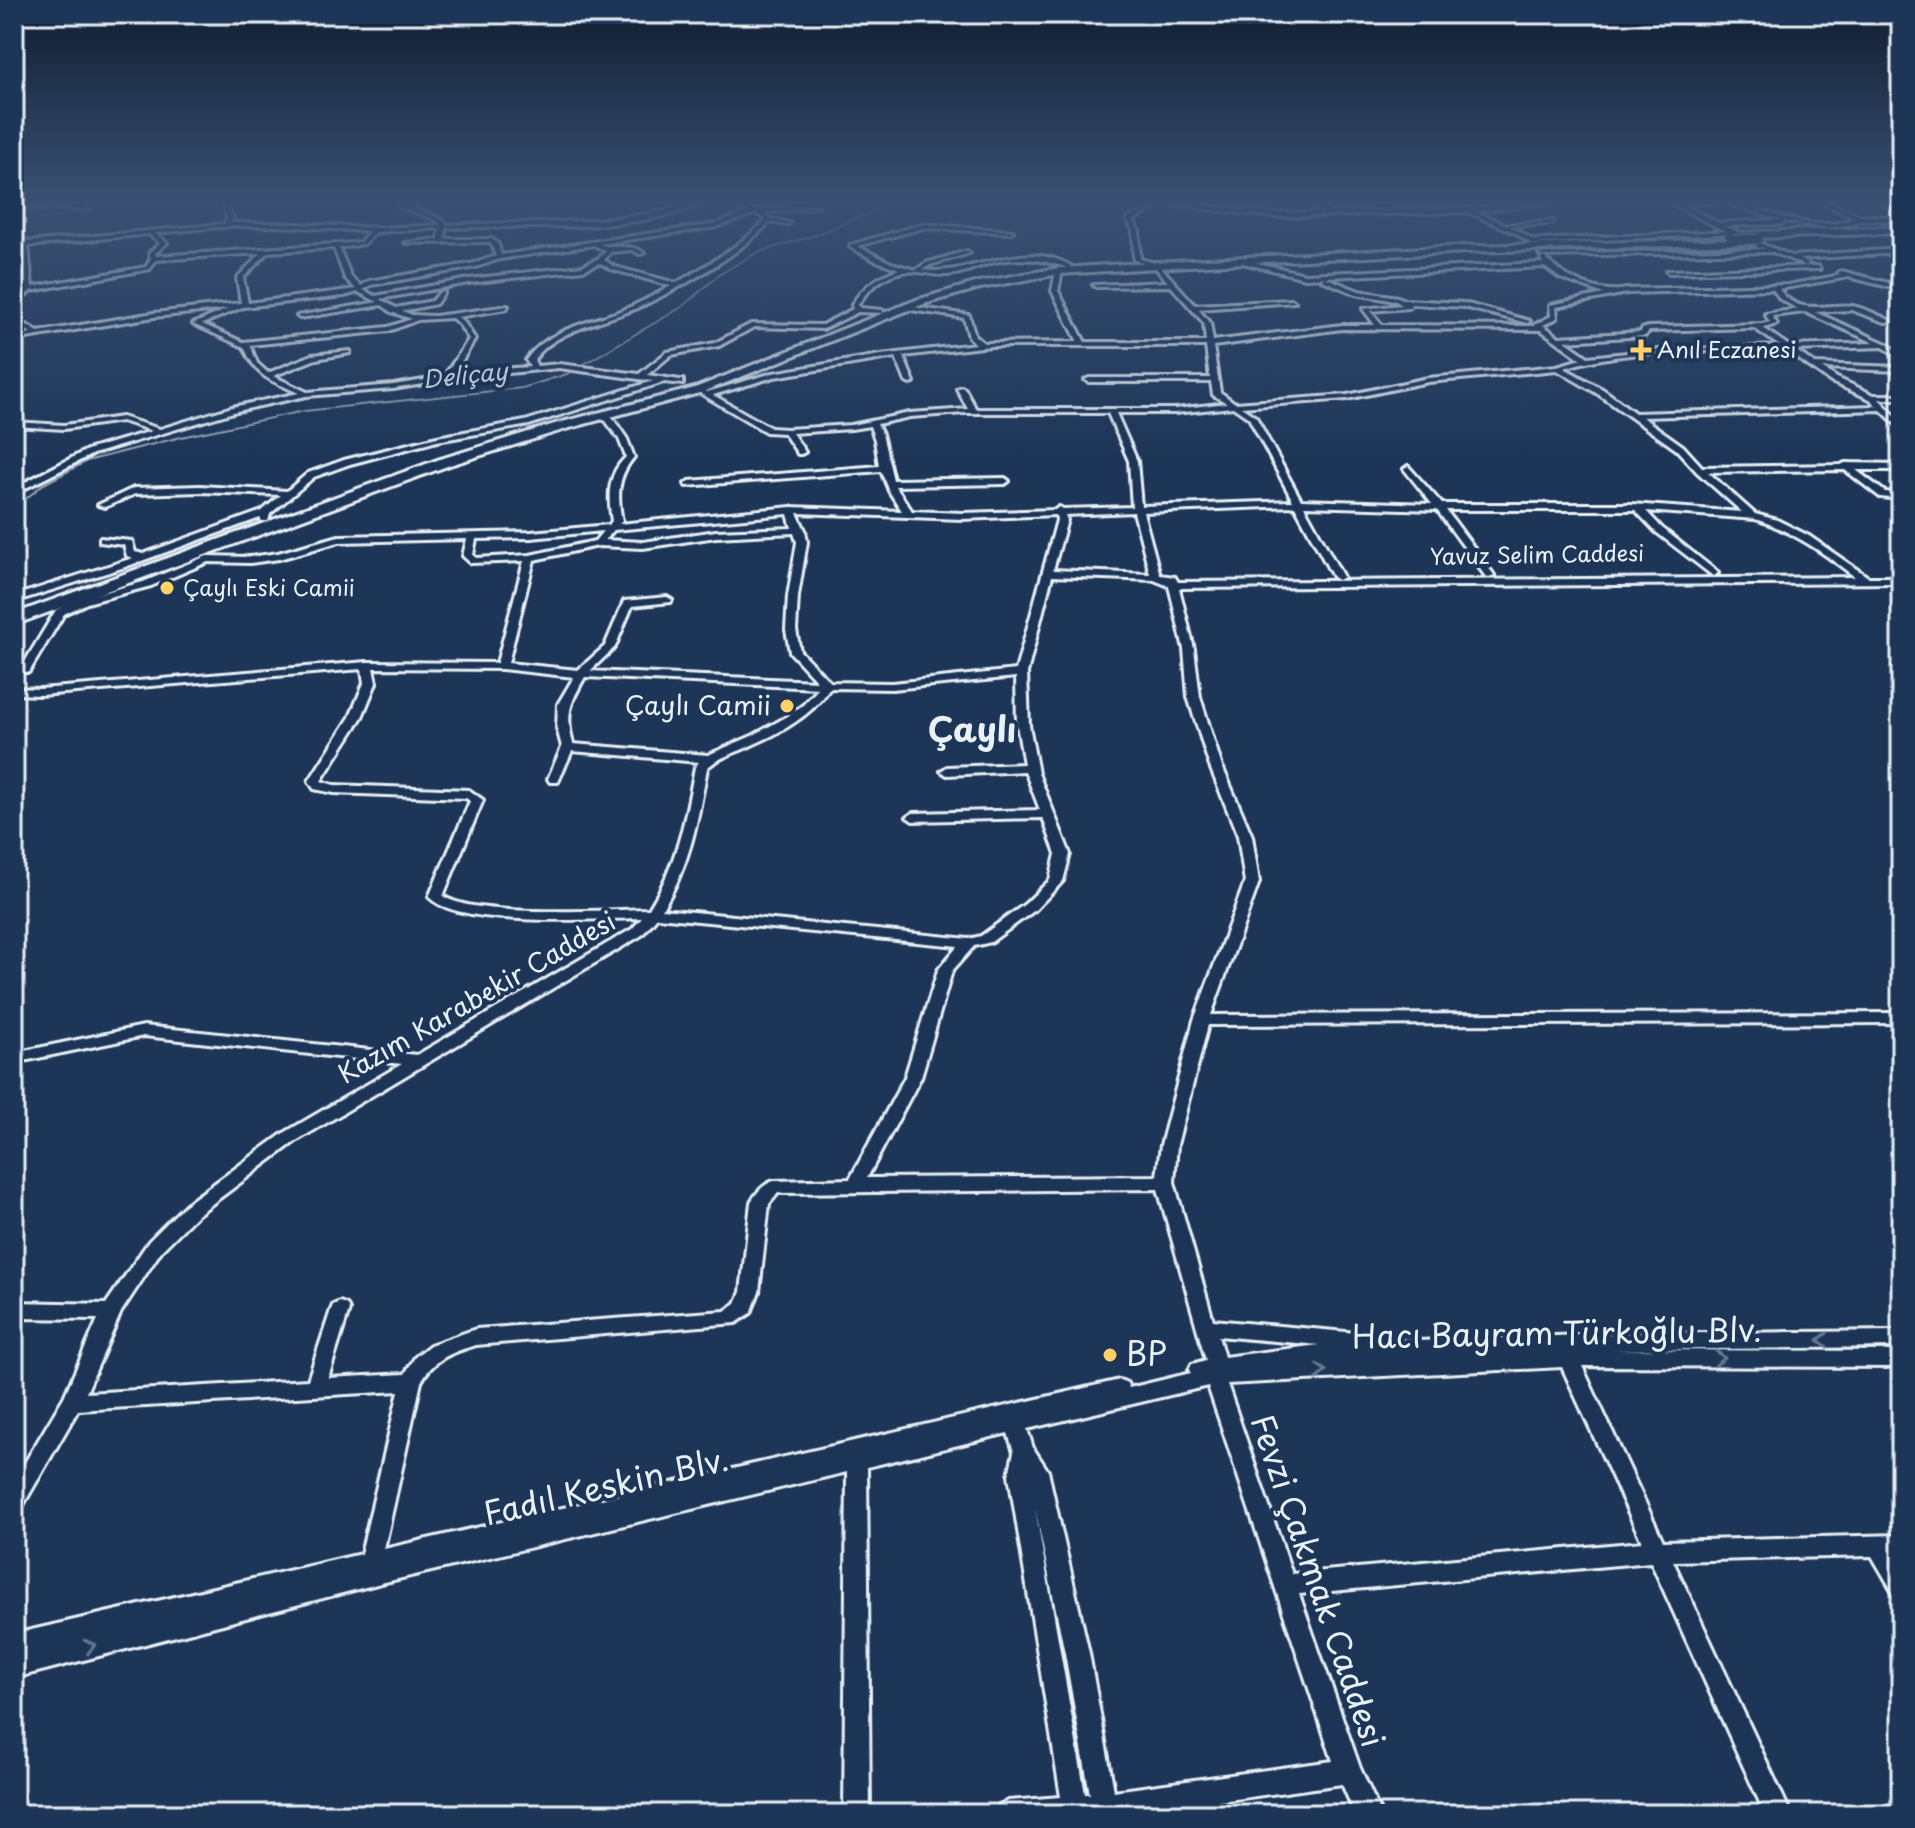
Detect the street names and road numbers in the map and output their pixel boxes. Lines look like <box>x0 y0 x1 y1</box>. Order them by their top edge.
street label: Yavuz Selim Caddesi <box>1430 535 1644 572</box>
street label: Kazım Karabekir Caddesi <box>330 901 622 1092</box>
street label: Hacı Bayram Türkoğlu Blv. <box>1352 1304 1762 1360</box>
street label: Fevzi Çakmak Caddesi <box>1239 1408 1398 1753</box>
street label: Fadıl Keskin Blv. <box>478 1434 733 1537</box>

